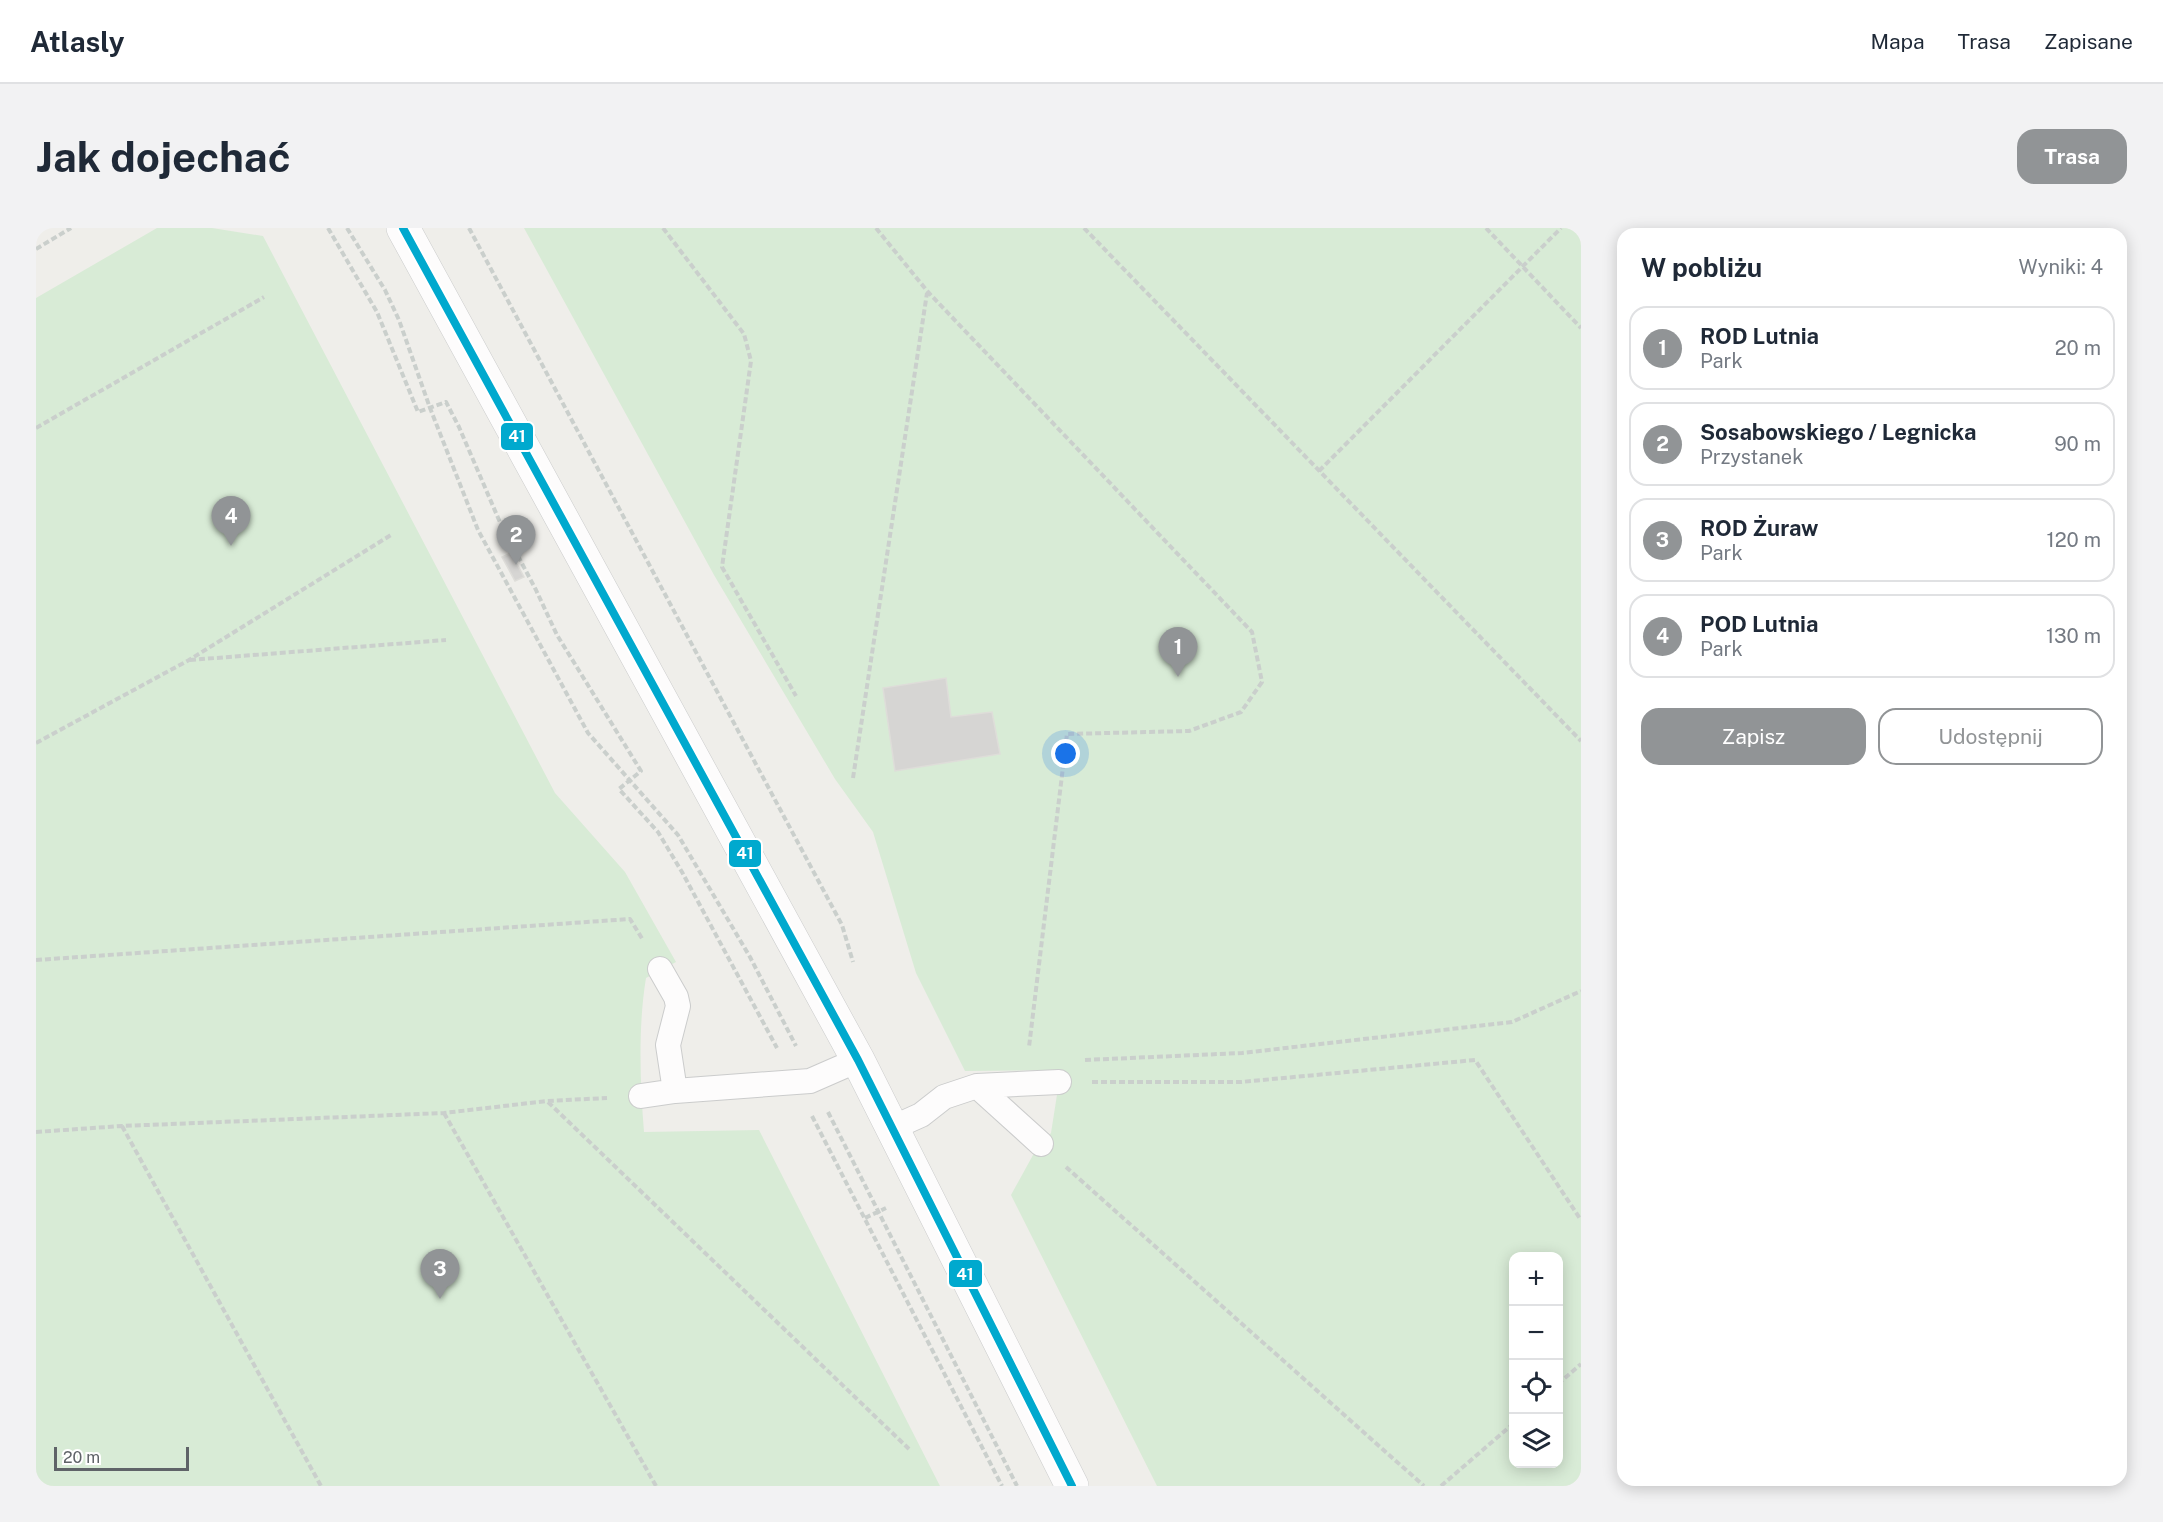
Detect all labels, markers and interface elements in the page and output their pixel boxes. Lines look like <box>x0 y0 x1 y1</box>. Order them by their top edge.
text: Atlasly <box>30 25 124 58</box>
text: Mapa <box>1870 29 1925 54</box>
text: Trasa <box>1958 29 2011 54</box>
text: Zapisane <box>2044 29 2133 54</box>
button: Trasa <box>2017 129 2127 184</box>
text: Jak dojechać <box>36 132 291 181</box>
text: W pobliżu <box>1641 252 1762 283</box>
text: Wyniki: 4 <box>2019 255 2103 279</box>
text: ROD Lutnia <box>1700 323 1819 349</box>
text: 1 <box>1658 336 1667 360</box>
text: 20 m <box>2055 336 2101 360</box>
text: Park <box>1700 349 1743 373</box>
text: Sosabowskiego / Legnicka <box>1700 419 1976 445</box>
line badge: 41 <box>500 422 534 451</box>
text: 41 <box>508 427 526 446</box>
text: 2 <box>1656 432 1669 456</box>
text: 90 m <box>2054 432 2101 456</box>
text: Przystanek <box>1700 445 1803 469</box>
pin: 4 <box>212 496 250 546</box>
text: ROD Żuraw <box>1700 515 1818 541</box>
pin: 2 <box>496 516 536 565</box>
text: 3 <box>1656 528 1669 552</box>
text: 120 m <box>2047 528 2101 552</box>
text: Park <box>1700 541 1743 565</box>
text: POD Lutnia <box>1700 611 1818 637</box>
text: 4 <box>1656 624 1669 648</box>
text: 130 m <box>2046 624 2101 648</box>
pin: 1 <box>1158 628 1198 677</box>
text: Park <box>1700 637 1743 661</box>
button: Zapisz <box>1641 708 1866 765</box>
button: Udostępnij <box>1878 708 2103 765</box>
your location <box>1051 739 1080 768</box>
line badge: 41 <box>728 839 762 868</box>
text: 41 <box>736 844 754 863</box>
pin: 3 <box>420 1250 460 1299</box>
map controls <box>1509 1252 1563 1468</box>
button: + <box>1509 1252 1563 1306</box>
line badge: 41 <box>948 1259 983 1288</box>
text: 41 <box>956 1265 974 1284</box>
button: − <box>1509 1306 1563 1360</box>
button: locate <box>1509 1360 1563 1414</box>
button: layers <box>1509 1414 1563 1468</box>
scale bar <box>54 1444 189 1472</box>
text: 20 m <box>63 1448 100 1467</box>

